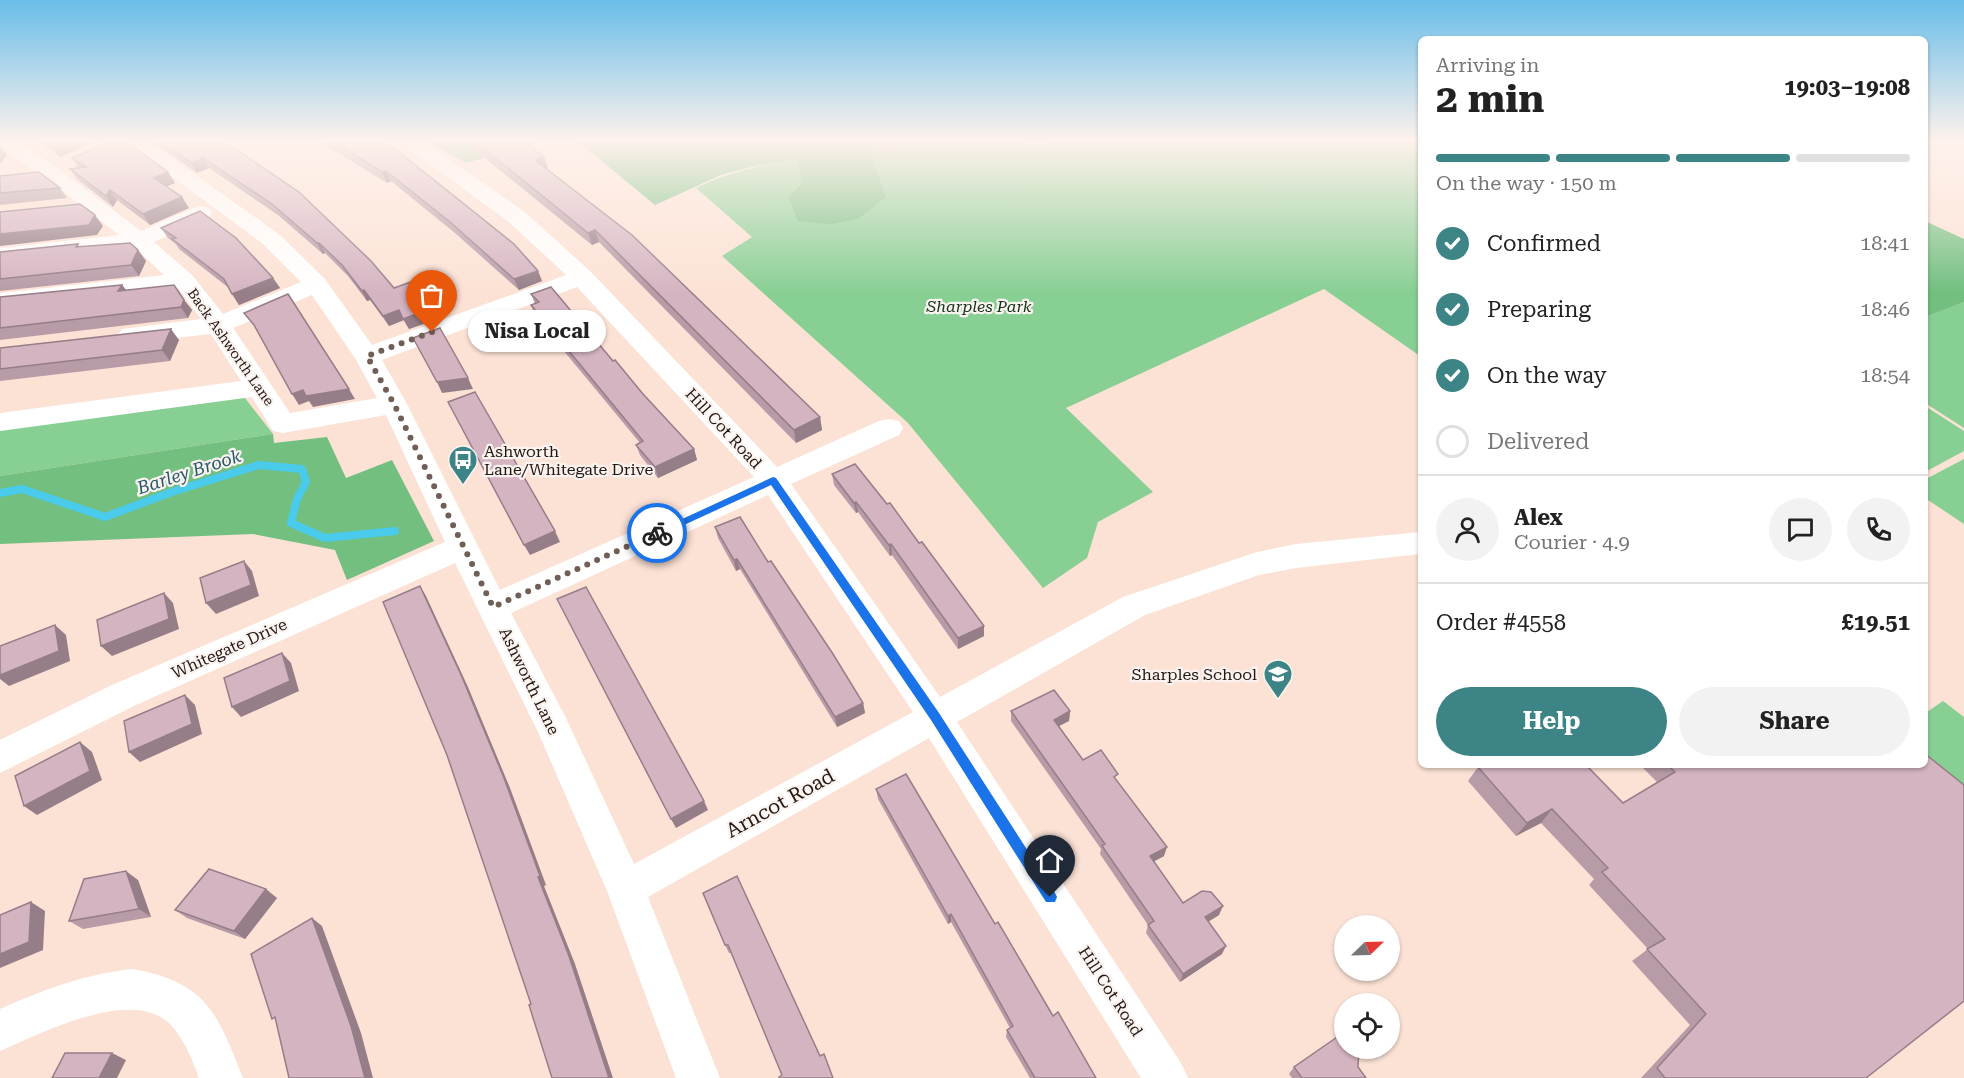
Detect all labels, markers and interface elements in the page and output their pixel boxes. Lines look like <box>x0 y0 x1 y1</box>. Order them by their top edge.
text: Arriving in <box>1436 53 1539 77</box>
text: 19:03–19:08 <box>1784 75 1910 100</box>
text: 2 min <box>1436 76 1544 122</box>
text: On the way · 150 m <box>1436 171 1617 195</box>
icon: check <box>1436 227 1469 260</box>
text: Confirmed <box>1487 231 1601 256</box>
text: 18:41 <box>1860 231 1910 255</box>
pin <box>406 270 457 332</box>
icon: bag <box>415 279 448 312</box>
street label: Back Ashworth Lane <box>185 285 278 409</box>
icon: check <box>1436 293 1469 326</box>
park label: Sharples Park <box>926 297 1032 316</box>
text: Preparing <box>1487 297 1591 322</box>
text: 18:46 <box>1860 297 1910 321</box>
callout: Nisa Local <box>468 311 606 353</box>
text: Nisa Local <box>485 319 589 343</box>
icon: check <box>1436 359 1469 392</box>
text: On the way <box>1487 363 1607 388</box>
text: 18:54 <box>1860 363 1910 387</box>
street label: Hill Cot Road <box>682 384 766 473</box>
text: Delivered <box>1487 429 1589 454</box>
place label: Ashworth Lane/Whitegate Drive <box>484 442 653 479</box>
bus stop icon: Ashworth Lane/Whitegate Drive <box>447 444 479 486</box>
water label: Barley Brook <box>133 445 244 499</box>
button: person <box>1436 498 1499 561</box>
button: chat <box>1769 498 1832 561</box>
button: phone <box>1847 498 1910 561</box>
courier <box>627 503 687 563</box>
text: Alex <box>1514 505 1563 530</box>
icon: bike <box>641 517 674 550</box>
text: Courier · 4.9 <box>1514 530 1630 554</box>
text: Order #4558 <box>1436 610 1566 635</box>
text: £19.51 <box>1841 610 1910 635</box>
street label: Whitegate Drive <box>169 614 290 682</box>
street label: Ashworth Lane <box>495 625 564 738</box>
school or university icon: Sharples School <box>1262 658 1294 700</box>
place label: Sharples School <box>1132 665 1257 684</box>
button: Help <box>1436 687 1667 756</box>
button: Share <box>1679 687 1910 756</box>
street label: Arncot Road <box>722 763 839 843</box>
pin <box>1024 835 1075 897</box>
icon: home <box>1033 844 1066 877</box>
north arrow <box>1334 915 1400 981</box>
map controls <box>1334 915 1400 1059</box>
street label: Hill Cot Road <box>1075 943 1147 1040</box>
button: locate <box>1334 993 1400 1059</box>

